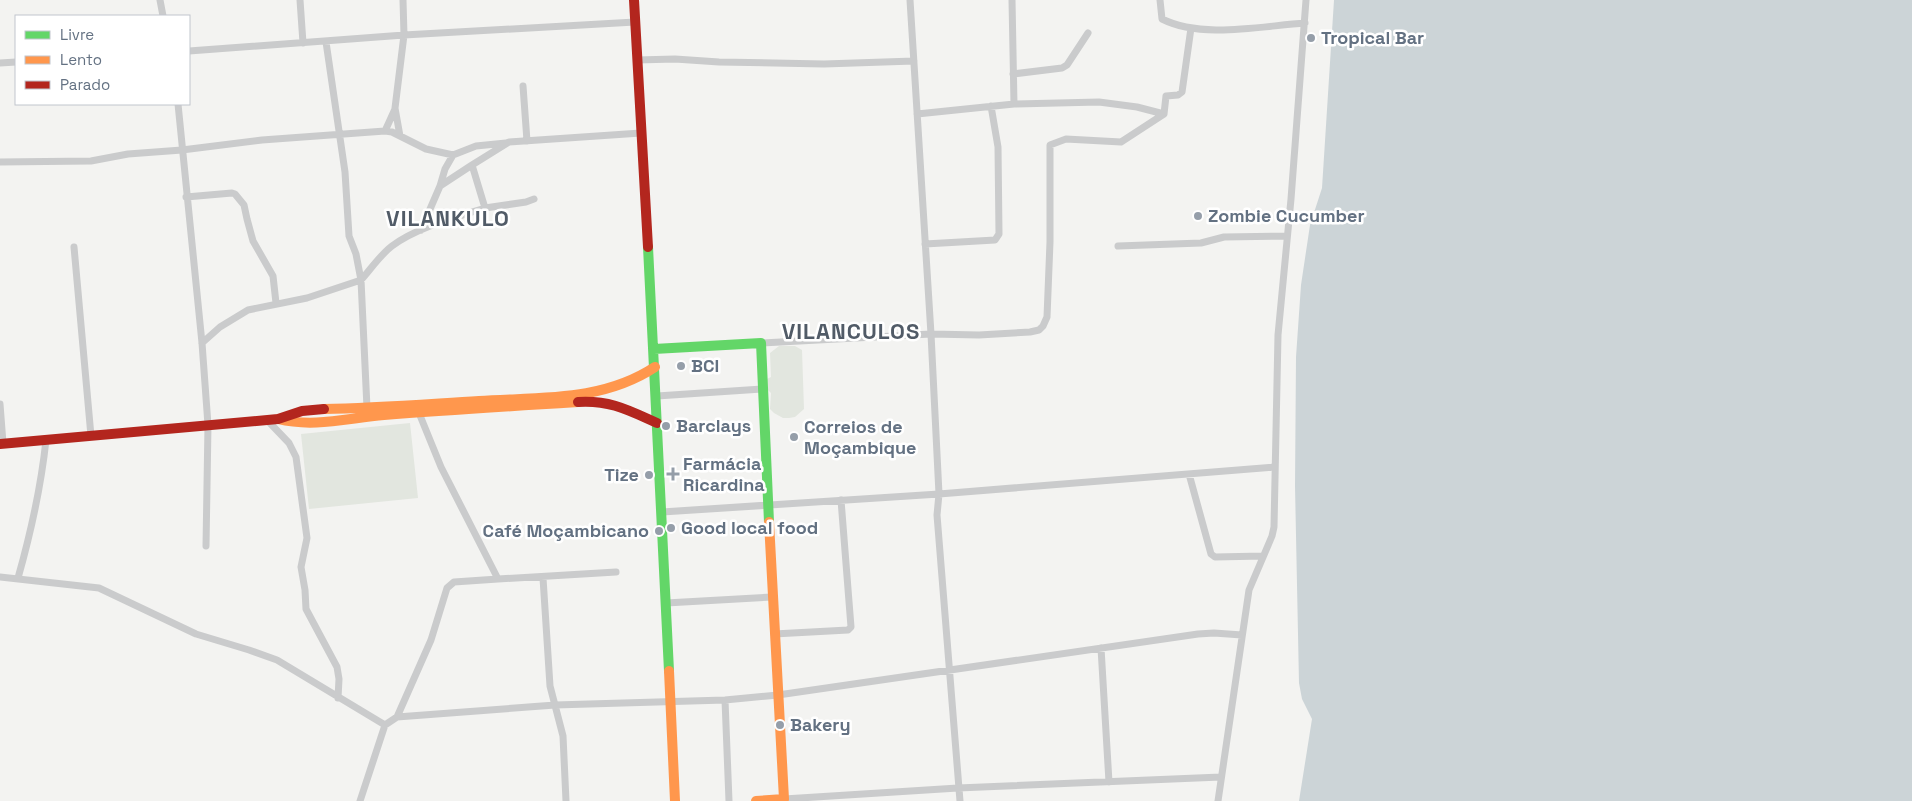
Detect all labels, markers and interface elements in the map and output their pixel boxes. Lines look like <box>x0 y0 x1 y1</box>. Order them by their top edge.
legend <box>15 15 190 105</box>
text: Livre <box>60 25 94 44</box>
place label: Tropical Bar <box>1321 26 1424 49</box>
marker: Tropical Bar <box>1305 32 1317 44</box>
text: Lento <box>60 50 102 69</box>
text: Parado <box>60 75 110 94</box>
district label: VILANKULO <box>386 204 510 232</box>
place label: Zombie Cucumber <box>1208 204 1365 227</box>
marker: Zombie Cucumber <box>1192 210 1204 222</box>
district label: VILANCULOS <box>782 317 920 345</box>
place label: BCI <box>691 354 719 377</box>
marker: BCI <box>675 360 687 372</box>
place label: Barclays <box>676 414 751 437</box>
place label: Correios de Moçambique <box>804 415 916 459</box>
marker: Barclays <box>660 420 672 432</box>
marker: Correios de Moçambique <box>788 431 800 443</box>
place label: Farmácia Ricardina <box>683 452 765 496</box>
place label: Tize <box>604 463 639 486</box>
marker: Farmácia Ricardina <box>667 468 679 480</box>
marker: Tize <box>643 469 655 481</box>
place label: Good local food <box>681 516 818 539</box>
place label: Café Moçambicano <box>483 519 649 542</box>
marker: Good local food <box>665 522 677 534</box>
marker: Café Moçambicano <box>653 525 665 537</box>
place label: Bakery <box>790 713 851 736</box>
marker: Bakery <box>774 719 786 731</box>

